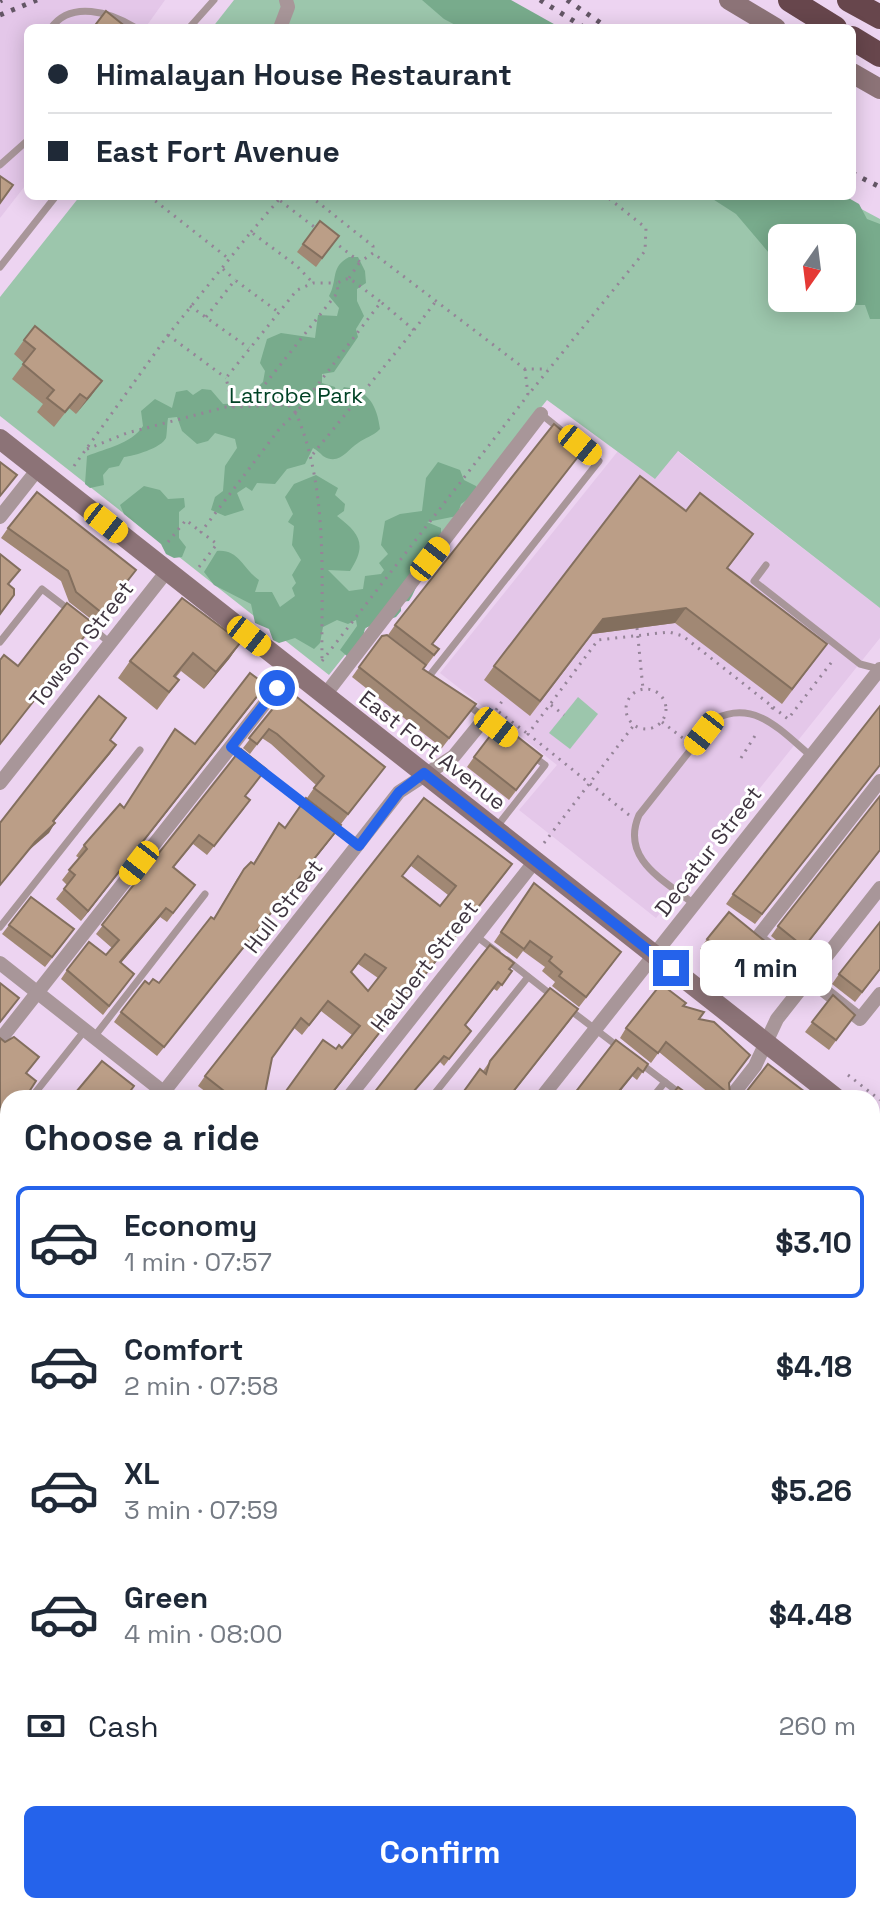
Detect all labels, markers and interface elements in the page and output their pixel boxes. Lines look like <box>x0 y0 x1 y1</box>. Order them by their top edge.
text: Himalayan House Restaurant <box>96 55 512 94</box>
text: East Fort Avenue <box>96 132 340 171</box>
north arrow <box>768 224 856 312</box>
map controls <box>768 224 856 312</box>
park label: Latrobe Park <box>229 381 363 409</box>
car <box>554 421 606 469</box>
car <box>80 499 132 547</box>
car <box>406 533 454 585</box>
street label: Towson Street <box>23 575 139 713</box>
car <box>223 612 275 660</box>
route start <box>259 670 295 706</box>
street label: East Fort Avenue <box>354 684 512 816</box>
car <box>470 703 522 751</box>
car <box>680 707 728 759</box>
street label: Decatur Street <box>648 780 768 922</box>
car <box>115 837 163 889</box>
street label: Hull Street <box>238 853 328 959</box>
street label: Haubert Street <box>364 895 484 1037</box>
callout: 1 min <box>699 940 831 996</box>
route end <box>653 950 689 986</box>
text: 1 min <box>734 951 798 985</box>
text: Choose a ride <box>24 1115 260 1161</box>
icon: car <box>28 1206 100 1278</box>
text: Economy <box>124 1206 257 1245</box>
text: $3.10 <box>775 1223 852 1262</box>
text: 1 min · 07:57 <box>124 1245 272 1279</box>
icon: car <box>28 1330 100 1402</box>
text: Comfort <box>124 1330 243 1369</box>
text: $4.18 <box>776 1347 852 1386</box>
text: 2 min · 07:58 <box>124 1369 278 1403</box>
icon: car <box>28 1454 100 1526</box>
text: XL <box>124 1454 160 1493</box>
text: $5.26 <box>771 1471 852 1510</box>
text: 3 min · 07:59 <box>124 1493 278 1527</box>
icon: car <box>28 1578 100 1650</box>
text: Green <box>124 1578 208 1617</box>
text: $4.48 <box>769 1595 852 1634</box>
text: 4 min · 08:00 <box>124 1617 283 1651</box>
icon: cash <box>24 1704 68 1748</box>
text: Cash <box>88 1707 159 1746</box>
text: 260 m <box>779 1709 856 1743</box>
button: Confirm <box>24 1806 856 1898</box>

